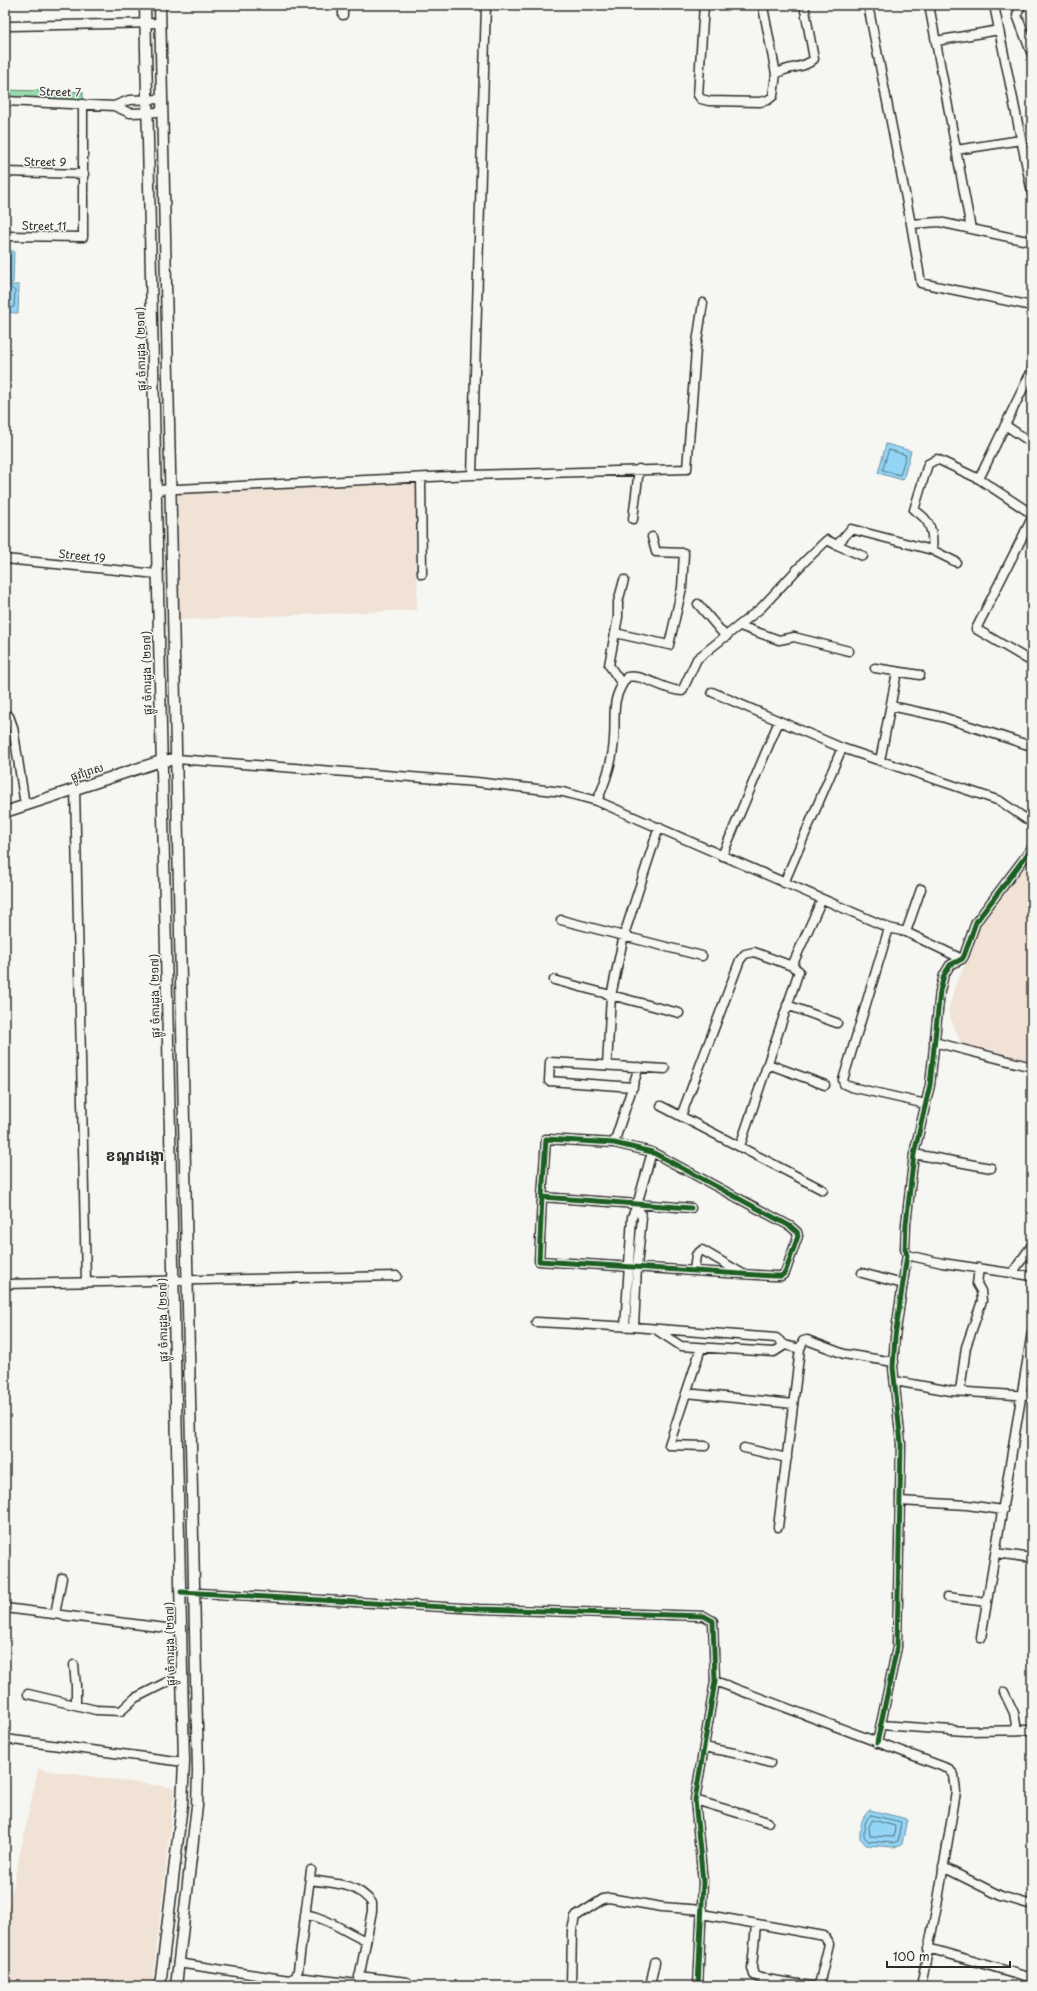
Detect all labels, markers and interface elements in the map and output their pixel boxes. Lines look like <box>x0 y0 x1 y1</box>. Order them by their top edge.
street label: Street 7 <box>39 82 81 101</box>
street label: Street 9 <box>23 153 67 170</box>
street label: Street 11 <box>21 217 67 234</box>
street label: ផ្លូវ ចំការដូង (២១៧) <box>131 307 152 391</box>
street label: Street 19 <box>58 545 107 566</box>
street label: ផ្លូវ ចំការដូង (២១៧) <box>137 631 158 715</box>
street label: ផ្លូវព្រៃស <box>68 758 106 787</box>
street label: ផ្លូវ ចំការដូង (២១៧) <box>145 954 166 1038</box>
district label: ខណ្ឌដង្កោ <box>105 1143 165 1166</box>
street label: ផ្លូវ ចំការដូង (២១៧) <box>153 1278 174 1362</box>
street label: ផ្លូវ ចំការដូង (២១៧) <box>160 1602 181 1686</box>
scale bar <box>887 1943 1010 1969</box>
text: 100 m <box>893 1947 930 1965</box>

